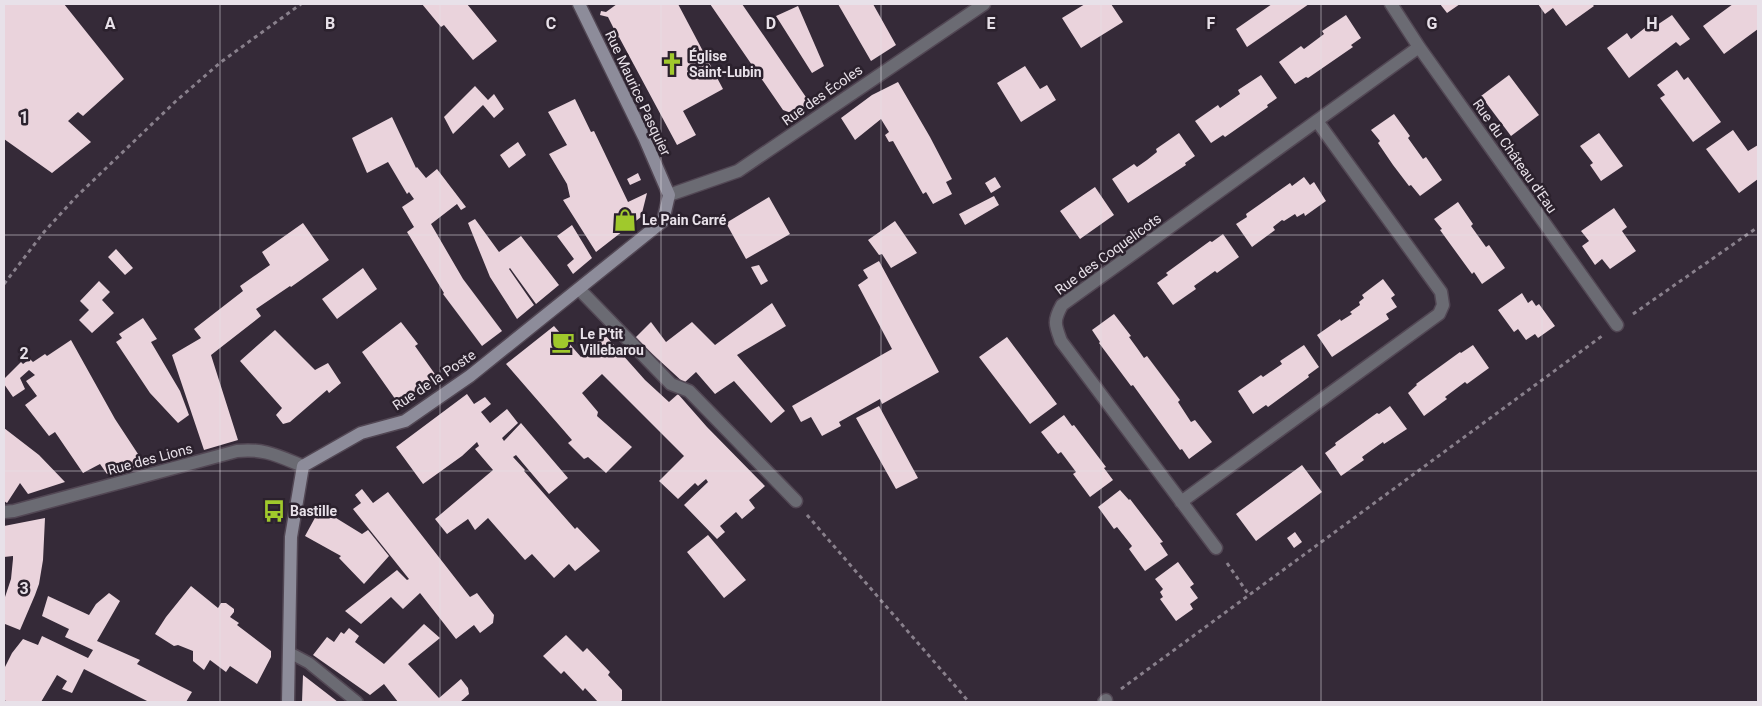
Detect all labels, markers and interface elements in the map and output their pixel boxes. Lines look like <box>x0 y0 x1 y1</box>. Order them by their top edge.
text: A <box>105 14 116 33</box>
text: B <box>325 14 335 33</box>
text: C <box>546 14 556 33</box>
text: D <box>766 14 776 33</box>
text: E <box>987 14 996 33</box>
text: F <box>1207 14 1216 33</box>
text: G <box>1427 14 1438 33</box>
text: H <box>1646 14 1658 33</box>
street label: Rue Maurice Pasquier <box>602 28 674 158</box>
place label: Église Saint-Lubin <box>689 47 762 80</box>
church icon: Église Saint-Lubin <box>659 51 685 77</box>
street label: Rue des Écoles <box>778 61 865 129</box>
street label: Rue du Château d'Eau <box>1470 96 1560 216</box>
text: 1 <box>19 108 29 127</box>
shop icon: Le Pain Carré <box>612 207 638 233</box>
street label: Rue des Coquelicots <box>1052 210 1164 298</box>
place label: Le Pain Carré <box>642 212 727 228</box>
place label: Le P'tit Villebarou <box>580 326 644 358</box>
cafe icon: Le P'tit Villebarou <box>550 329 576 355</box>
text: 2 <box>19 344 29 363</box>
street label: Rue de la Poste <box>390 346 478 414</box>
street label: Rue des Lions <box>106 440 194 478</box>
bus stop icon: Bastille <box>261 498 287 524</box>
place label: Bastille <box>290 503 337 519</box>
text: 3 <box>19 579 29 598</box>

